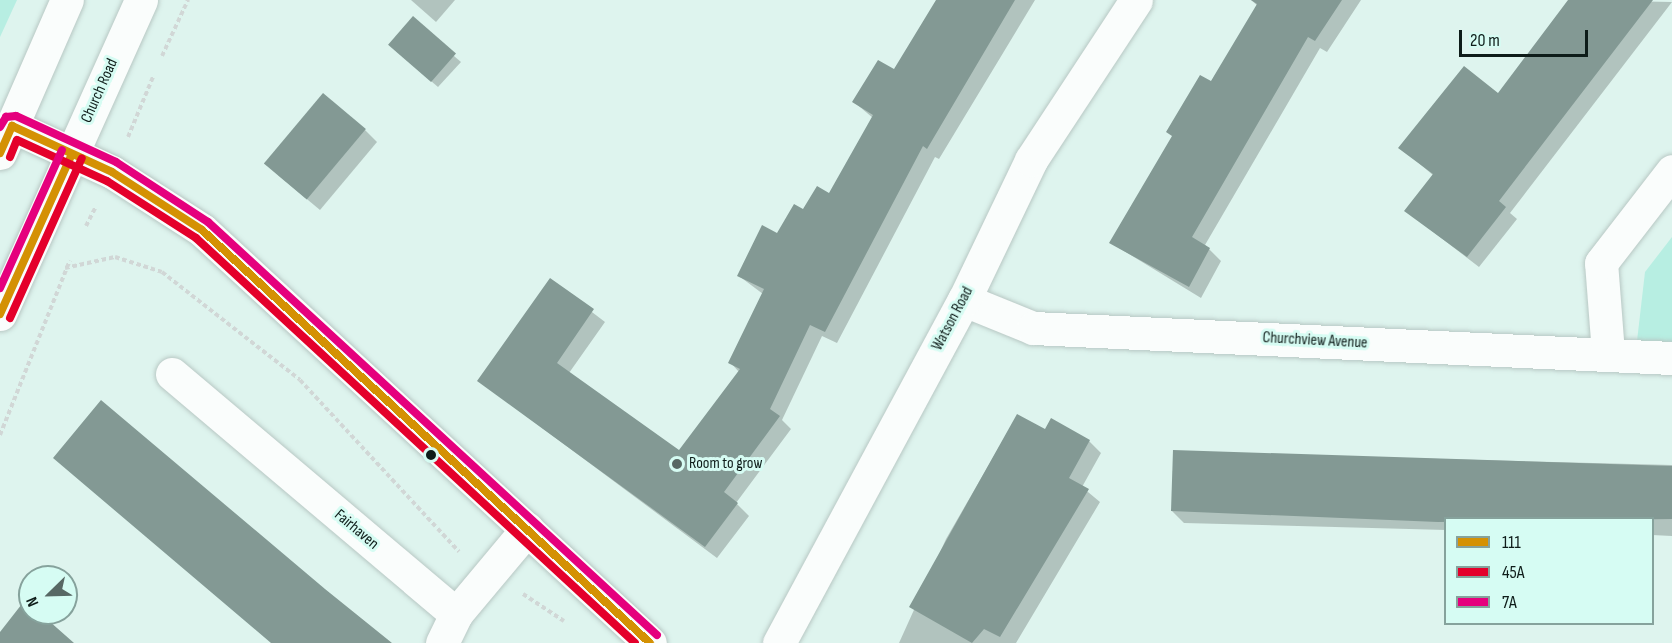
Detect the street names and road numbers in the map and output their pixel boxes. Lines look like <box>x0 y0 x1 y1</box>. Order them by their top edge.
street label: Church Road <box>77 56 123 126</box>
street label: Watson Road <box>928 284 978 354</box>
street label: Churchview Avenue <box>1262 329 1368 353</box>
street label: Fairhaven <box>330 506 382 554</box>

